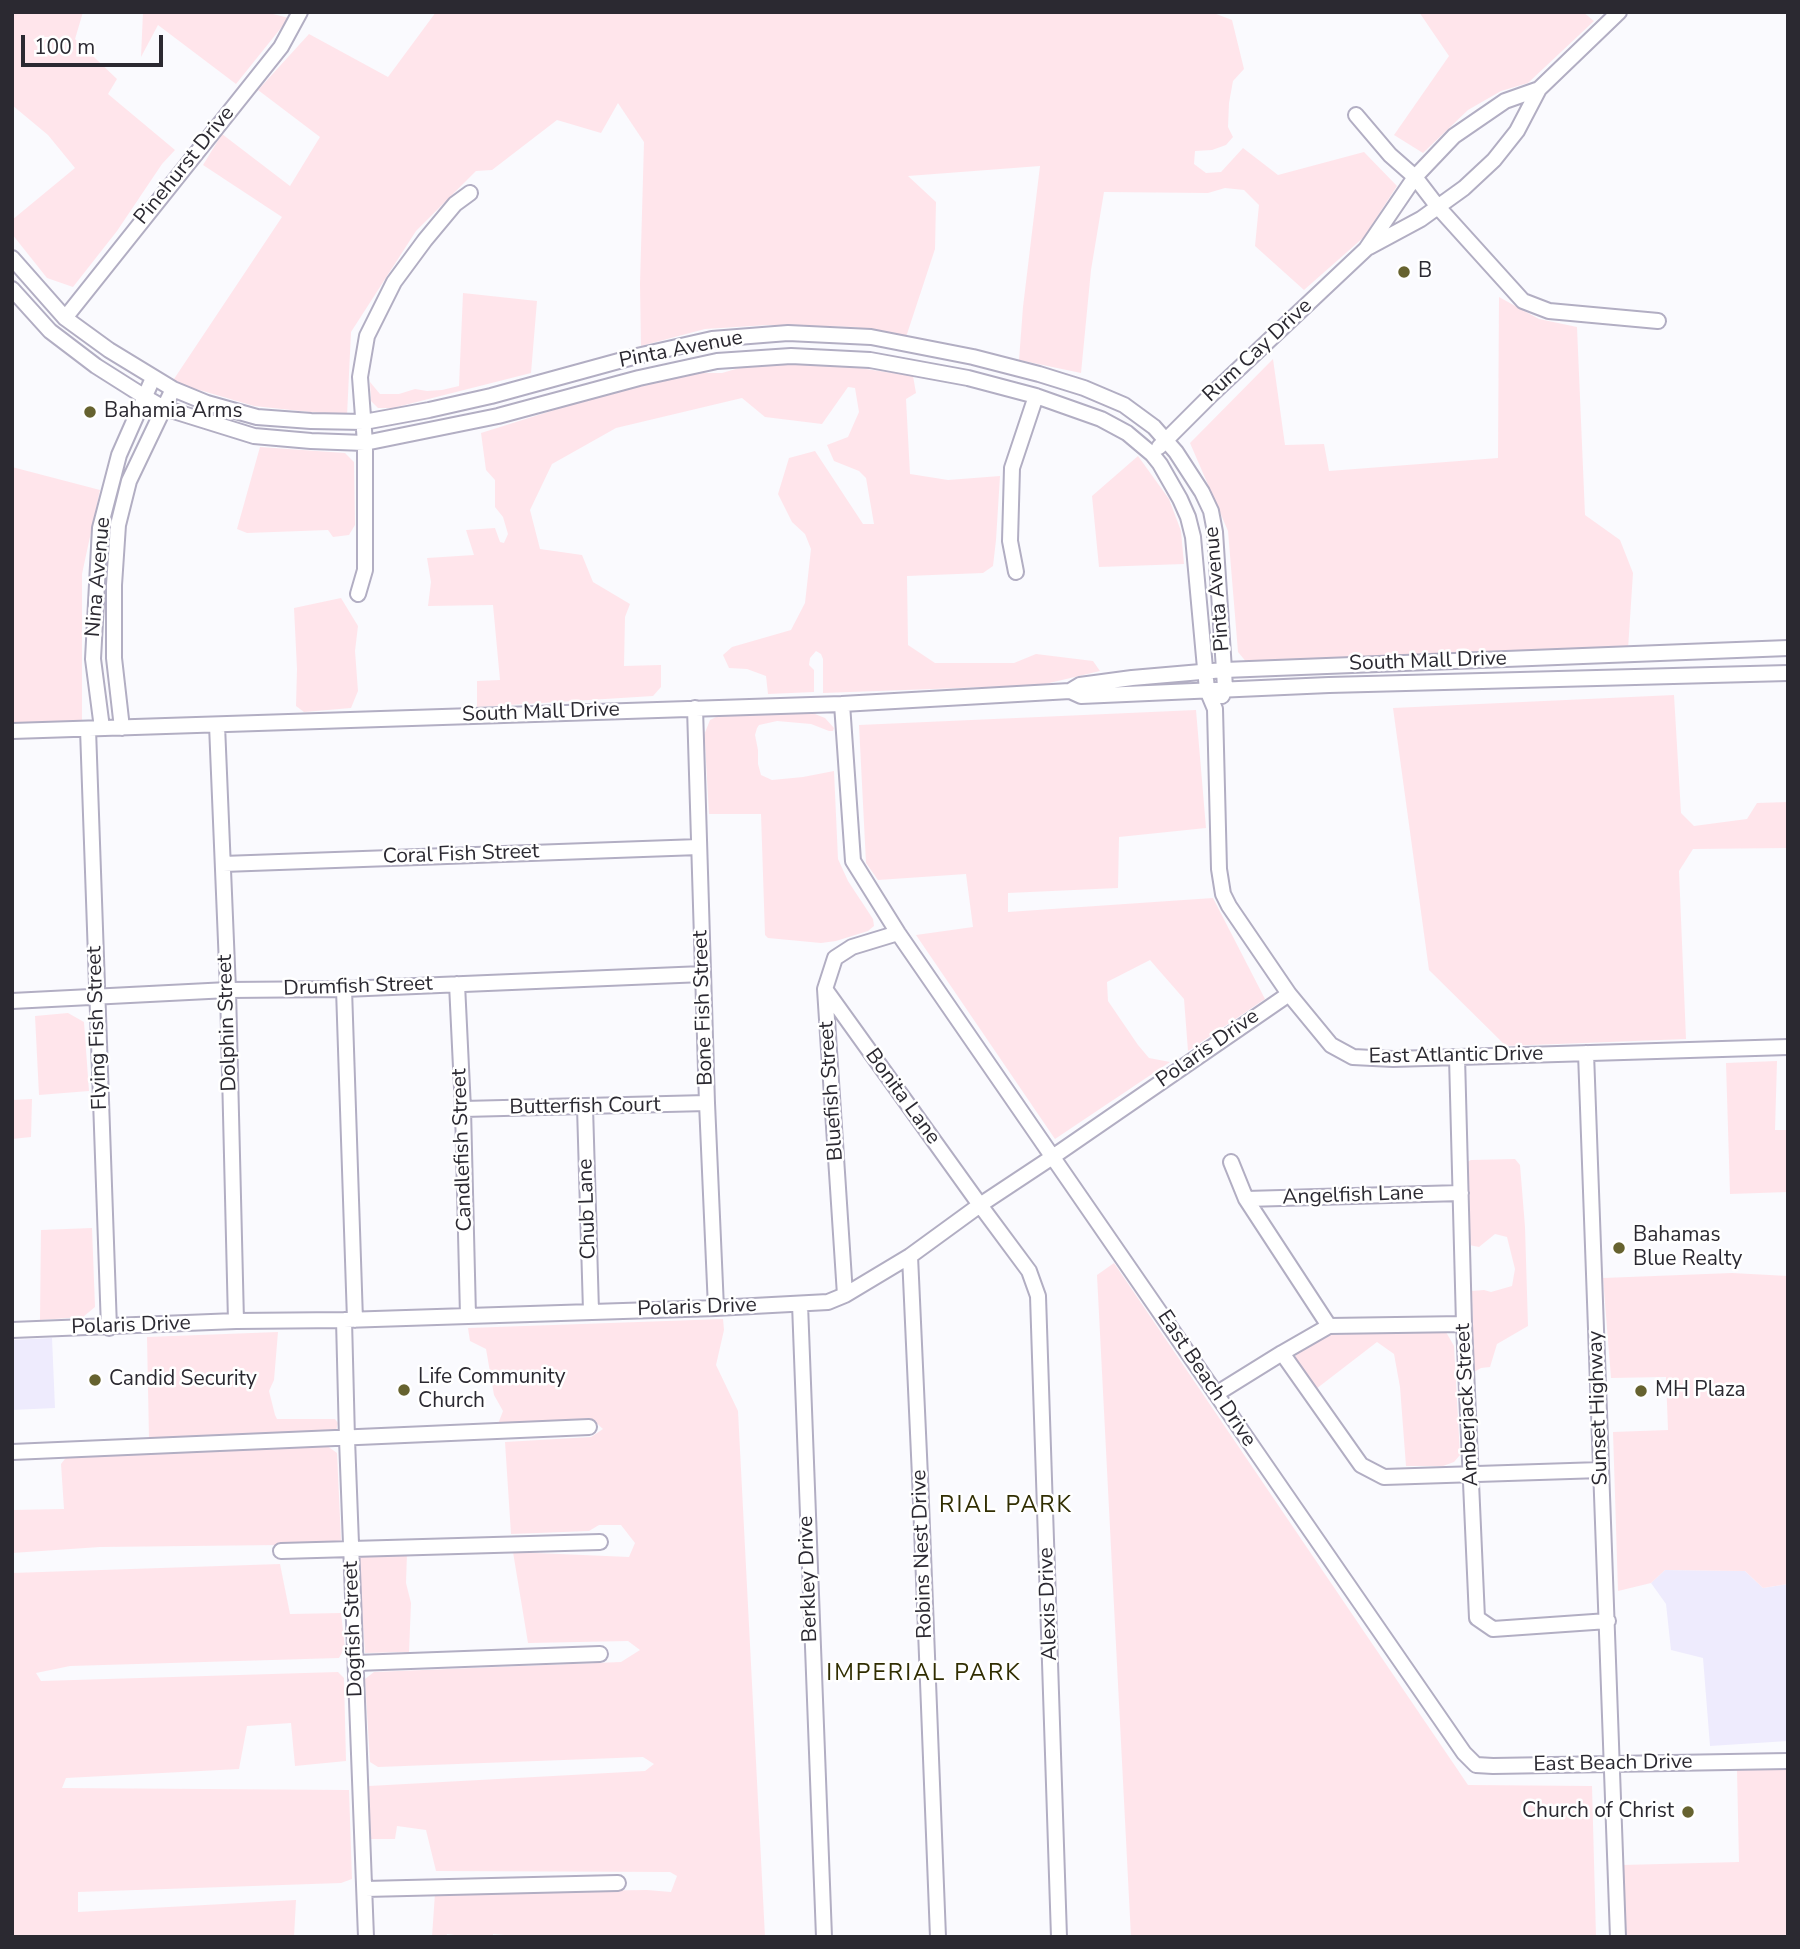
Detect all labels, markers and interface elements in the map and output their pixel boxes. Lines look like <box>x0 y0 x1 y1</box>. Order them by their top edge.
scale bar <box>24 21 166 65</box>
text: 100 m <box>34 33 95 61</box>
street label: Pinehurst Drive <box>130 102 240 230</box>
place label: B <box>1418 259 1432 285</box>
marker: B <box>1396 264 1412 280</box>
street label: Rum Cay Drive <box>1198 294 1318 408</box>
street label: Pinta Avenue <box>617 326 745 374</box>
place label: Bahamia Arms <box>104 399 243 425</box>
marker: Bahamia Arms <box>82 404 98 420</box>
street label: Nina Avenue <box>81 516 117 638</box>
street label: Pinta Avenue <box>1200 525 1236 653</box>
street label: South Mall Drive <box>1349 647 1507 677</box>
street label: South Mall Drive <box>462 698 620 728</box>
street label: Coral Fish Street <box>382 840 540 870</box>
street label: Bone Fish Street <box>689 930 719 1086</box>
street label: Flying Fish Street <box>83 946 113 1110</box>
street label: Dolphin Street <box>213 954 243 1092</box>
street label: Drumfish Street <box>283 972 433 1002</box>
street label: Polaris Drive <box>1152 1004 1264 1094</box>
street label: Bluefish Street <box>815 1020 849 1162</box>
street label: East Atlantic Drive <box>1368 1042 1544 1070</box>
street label: Bonita Lane <box>859 1044 945 1150</box>
street label: Candlefish Street <box>448 1068 478 1232</box>
street label: Butterfish Court <box>509 1093 661 1121</box>
street label: Chub Lane <box>574 1158 602 1260</box>
street label: Angelfish Lane <box>1282 1181 1424 1211</box>
place label: Bahamas Blue Realty <box>1633 1223 1742 1273</box>
marker: Bahamas Blue Realty <box>1611 1240 1627 1256</box>
street label: Polaris Drive <box>637 1293 757 1323</box>
street label: East Beach Drive <box>1151 1306 1261 1452</box>
street label: Polaris Drive <box>71 1311 191 1341</box>
street label: Amberjack Street <box>1451 1323 1485 1487</box>
street label: Sunset Highway <box>1584 1330 1614 1486</box>
place label: Life Community Church <box>418 1365 565 1415</box>
place label: Candid Security <box>109 1367 257 1393</box>
marker: Candid Security <box>87 1372 103 1388</box>
place label: MH Plaza <box>1655 1378 1746 1404</box>
marker: Life Community Church <box>396 1382 412 1398</box>
marker: MH Plaza <box>1633 1383 1649 1399</box>
street label: Robins Nest Drive <box>907 1469 939 1639</box>
district label: RIAL PARK <box>940 1492 1072 1520</box>
street label: Berkley Drive <box>794 1515 824 1643</box>
street label: Alexis Drive <box>1034 1547 1064 1661</box>
street label: Dogfish Street <box>339 1561 369 1697</box>
district label: IMPERIAL PARK <box>828 1660 1020 1688</box>
street label: East Beach Drive <box>1533 1750 1693 1778</box>
place label: Church of Christ <box>1522 1799 1674 1825</box>
marker: Church of Christ <box>1680 1804 1696 1820</box>

